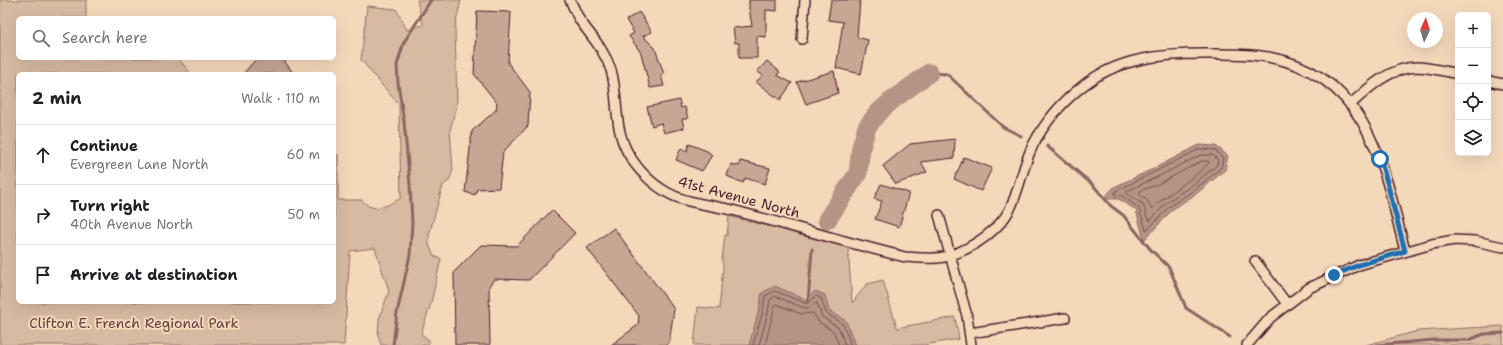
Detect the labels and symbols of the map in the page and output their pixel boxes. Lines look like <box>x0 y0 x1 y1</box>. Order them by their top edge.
north arrow <box>1407 12 1443 48</box>
route start <box>1371 150 1389 168</box>
street label: 41st Avenue North <box>676 172 802 222</box>
route end <box>1325 266 1343 284</box>
park label: Clifton E. French Regional Park <box>29 314 239 332</box>

